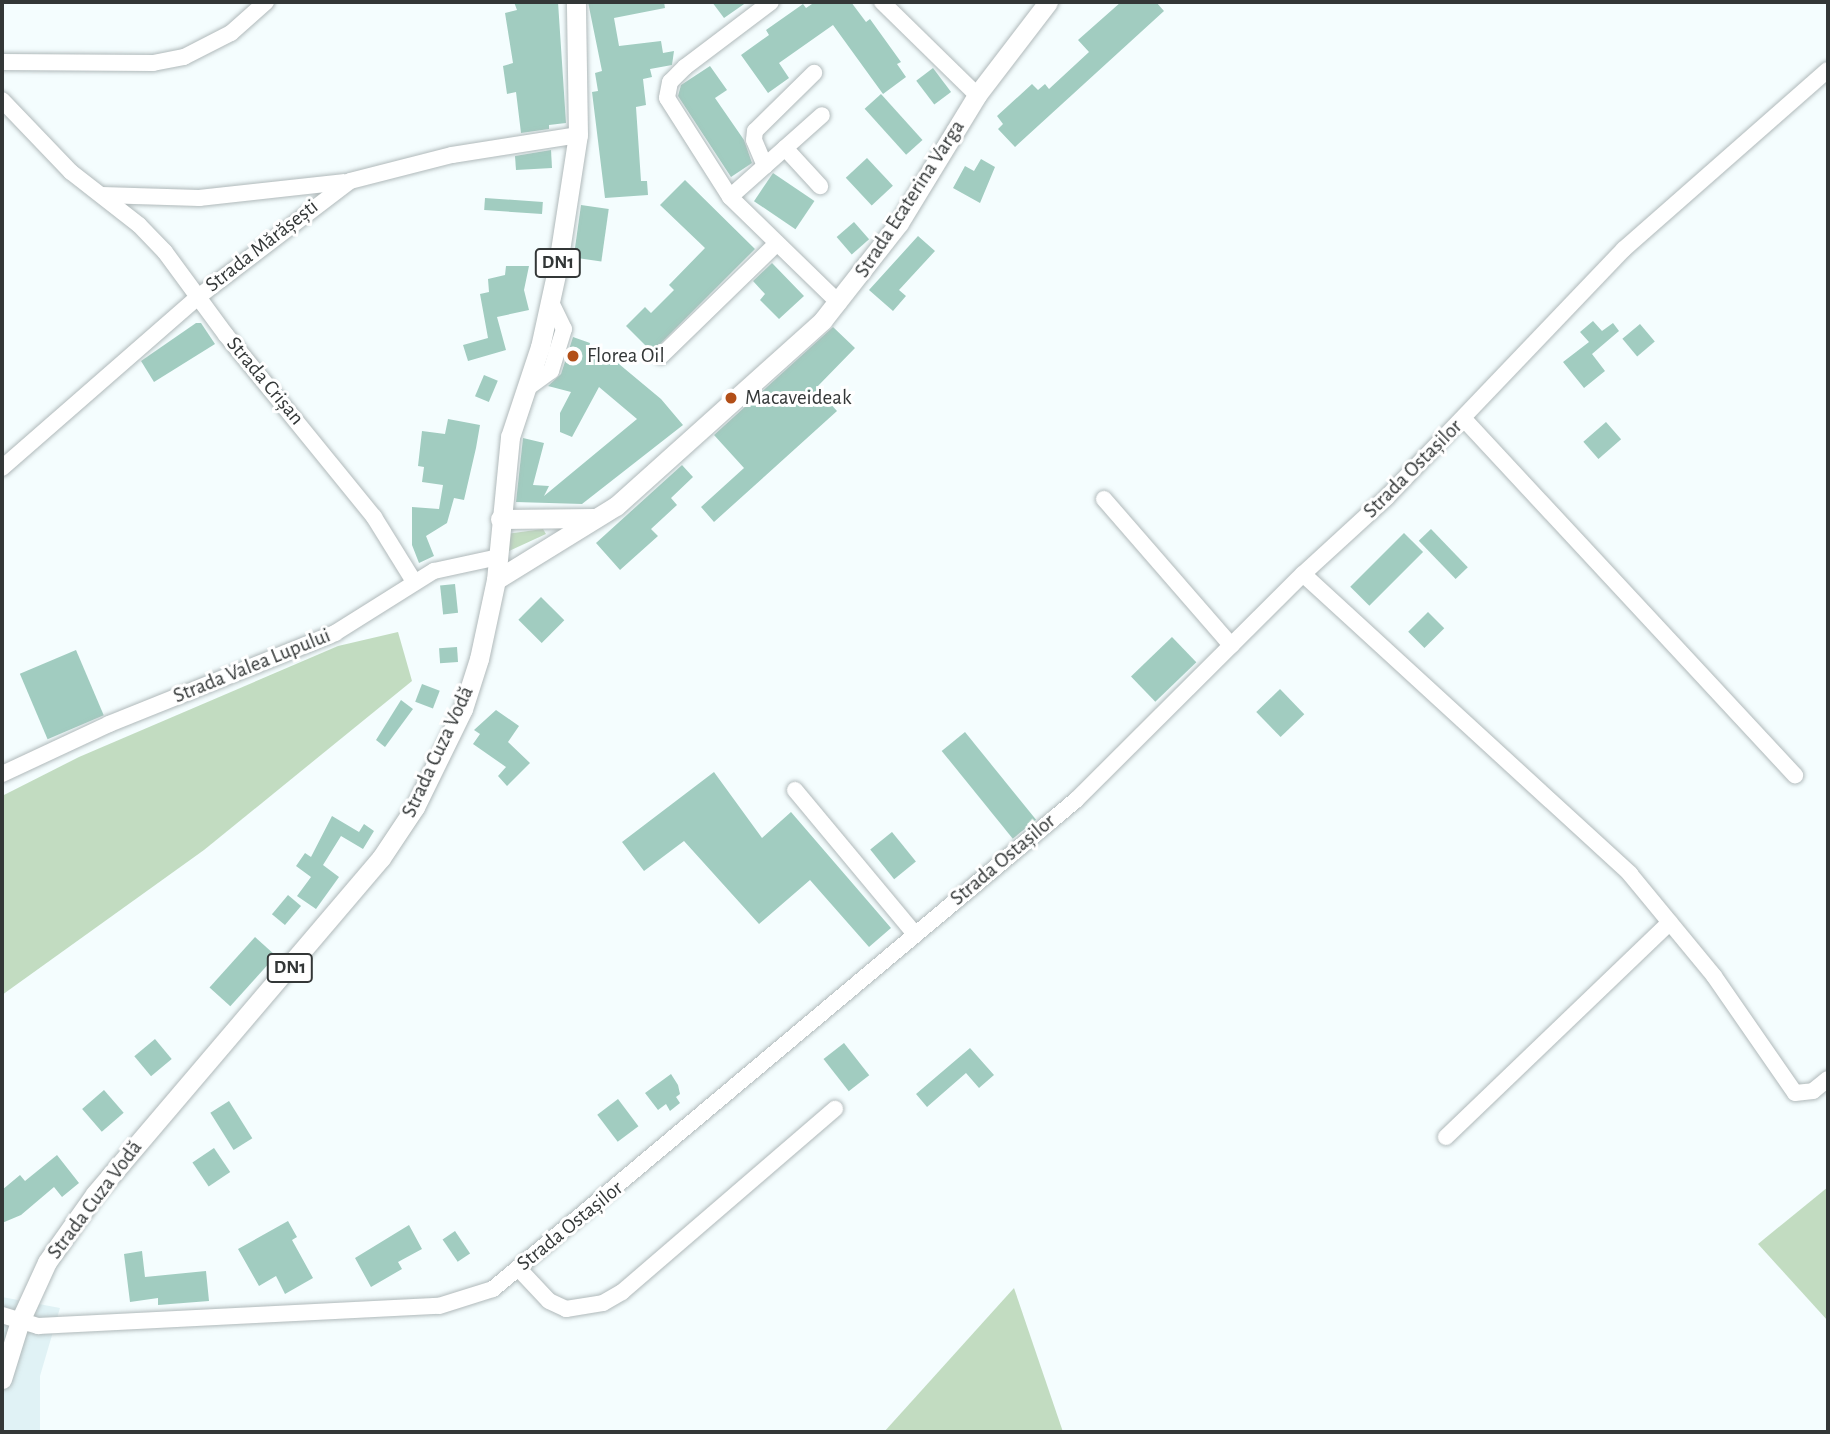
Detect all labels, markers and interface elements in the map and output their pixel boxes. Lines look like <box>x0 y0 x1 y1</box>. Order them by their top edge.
street label: Strada Ecaterina Varga <box>850 116 970 282</box>
street label: Strada Mărășești <box>201 194 323 298</box>
road number: DN1 <box>534 247 582 278</box>
street label: Strada Crișan <box>221 332 309 430</box>
place label: Florea Oil <box>587 343 665 369</box>
marker: Florea Oil <box>565 348 581 364</box>
place label: Macaveideak <box>745 385 852 411</box>
marker: Macaveideak <box>723 390 739 406</box>
street label: Strada Ostașilor <box>1358 414 1468 524</box>
street label: Strada Valea Lupului <box>170 623 334 709</box>
street label: Strada Cuza Vodă <box>397 682 479 822</box>
street label: Strada Ostașilor <box>945 809 1061 911</box>
road number: DN1 <box>266 952 314 984</box>
street label: Strada Cuza Vodă <box>42 1136 148 1264</box>
street label: Strada Ostașilor <box>512 1176 628 1276</box>

